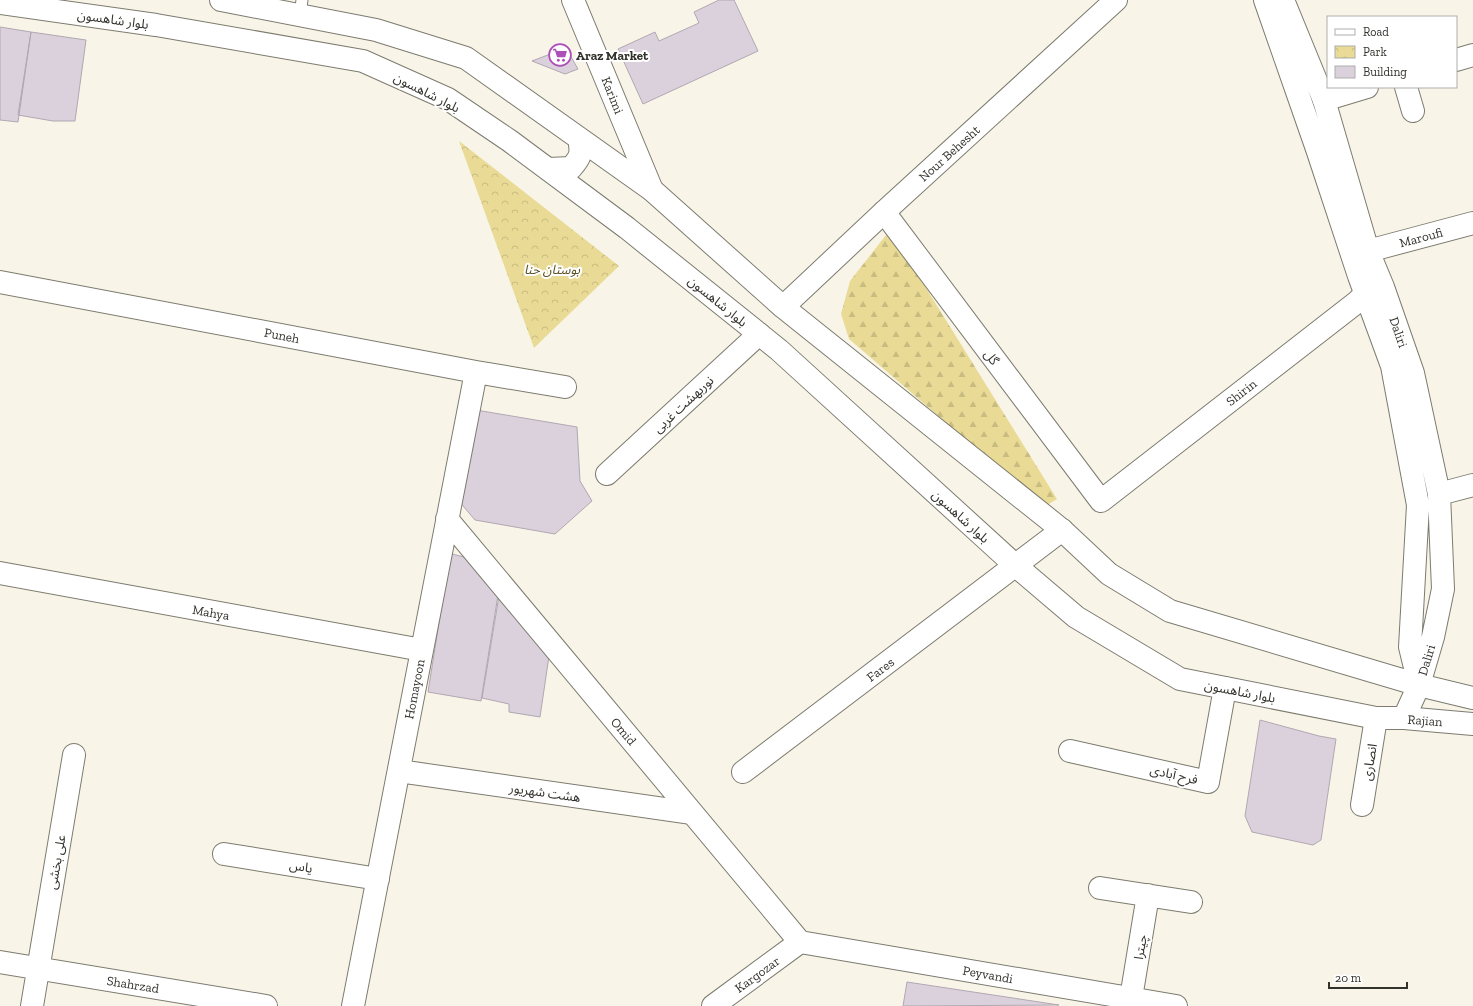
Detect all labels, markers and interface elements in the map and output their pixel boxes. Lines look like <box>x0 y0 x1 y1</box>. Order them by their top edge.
street label: بلوار شاهسون <box>76 7 150 33</box>
legend <box>1327 16 1457 88</box>
text: Road <box>1363 25 1389 39</box>
supermarket icon: Araz Market <box>547 42 573 68</box>
text: Park <box>1363 45 1388 59</box>
place label: Araz Market <box>576 48 649 63</box>
text: Building <box>1363 65 1407 79</box>
street label: بلوار شاهسون <box>391 69 462 116</box>
street label: Karimi <box>598 74 627 116</box>
street label: Nour Behesht <box>916 122 983 185</box>
street label: Maroufi <box>1398 224 1445 250</box>
park label: بوستان حنا <box>524 262 581 277</box>
street label: بلوار شاهسون <box>684 273 750 331</box>
street label: Daliri <box>1386 315 1411 350</box>
street label: Puneh <box>263 325 302 346</box>
street label: گل <box>980 347 1002 369</box>
street label: نوربهشت غربی <box>650 373 717 437</box>
street label: Shirin <box>1223 376 1260 409</box>
street label: بلوار شاهسون <box>928 487 992 547</box>
street label: Mahya <box>191 602 231 623</box>
street label: Daliri <box>1415 643 1438 677</box>
street label: Fares <box>864 654 897 685</box>
street label: Homayoon <box>401 657 428 720</box>
street label: بلوار شاهسون <box>1203 677 1277 707</box>
street label: Rajian <box>1407 712 1443 730</box>
street label: Omid <box>608 714 639 748</box>
street label: انصاری <box>1359 742 1381 782</box>
street label: فرح آبادی <box>1148 762 1199 790</box>
street label: هشت شهریور <box>507 780 582 806</box>
street label: علی بخشی <box>44 833 70 891</box>
street label: یاس <box>288 857 314 877</box>
street label: چیترا <box>1131 933 1152 961</box>
street label: Kargozar <box>732 953 783 996</box>
street label: Peyvandi <box>962 963 1015 986</box>
scale bar <box>1329 964 1407 990</box>
text: 20 m <box>1335 971 1362 985</box>
street label: Shahrzad <box>106 973 160 996</box>

